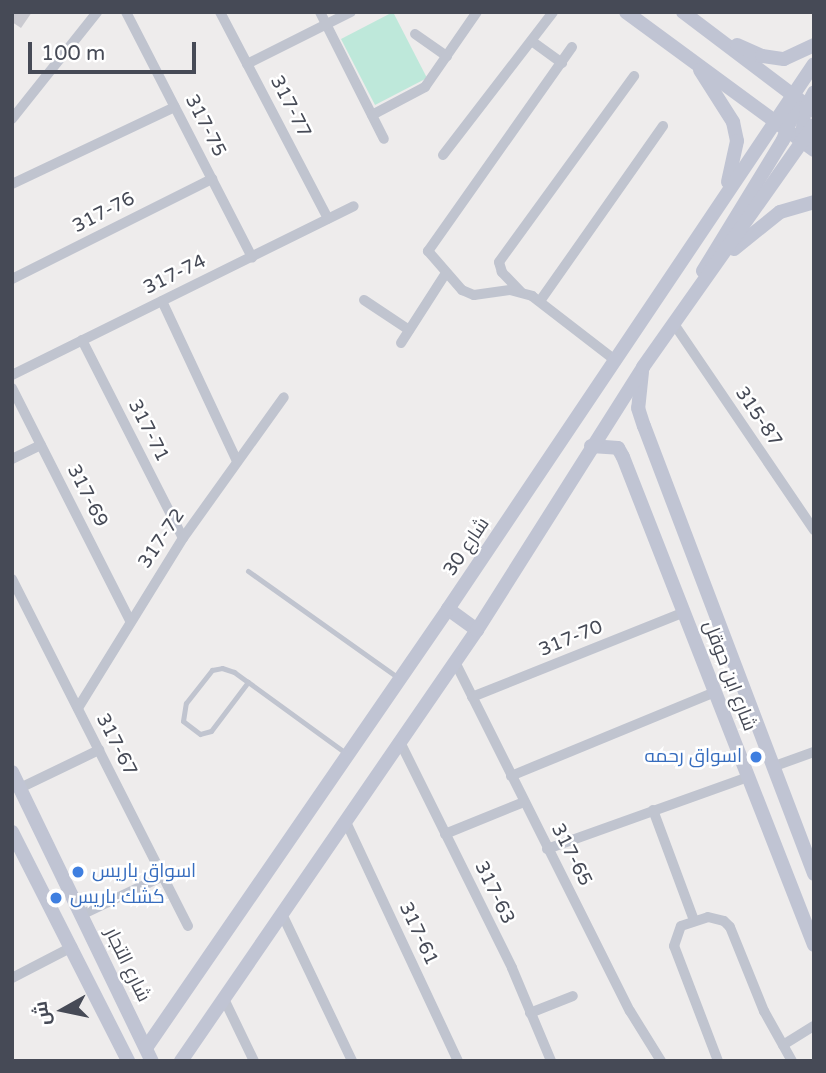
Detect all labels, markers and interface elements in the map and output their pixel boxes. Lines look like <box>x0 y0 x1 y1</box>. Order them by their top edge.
scale bar <box>32 28 200 72</box>
text: 100 m <box>41 41 105 66</box>
street label: 317-77 <box>265 72 315 142</box>
street label: 317-75 <box>180 91 230 161</box>
street label: 317-76 <box>69 188 139 238</box>
street label: 317-74 <box>140 250 210 300</box>
street label: 315-87 <box>730 383 786 451</box>
street label: 317-71 <box>123 396 173 466</box>
street label: 317-69 <box>62 461 112 531</box>
street label: 317-72 <box>134 505 190 573</box>
street label: شارع 30 <box>439 513 495 581</box>
street label: 317-70 <box>536 616 606 662</box>
street label: شارع ابن حوقل <box>697 618 761 734</box>
street label: 317-67 <box>91 710 141 780</box>
place label: اسواق رحمه <box>644 746 742 768</box>
marker: اسواق رحمه <box>748 749 764 765</box>
street label: 317-65 <box>546 820 596 890</box>
street label: 317-63 <box>469 858 519 928</box>
place label: اسواق باريس <box>92 861 196 883</box>
marker: اسواق باريس <box>70 864 86 880</box>
place label: كشك باريس <box>70 887 165 909</box>
marker: كشك باريس <box>48 890 64 906</box>
street label: 317-61 <box>394 899 442 969</box>
street label: شارع التجار <box>99 924 155 1006</box>
north arrow <box>28 975 98 1045</box>
text: ش <box>29 1000 55 1027</box>

